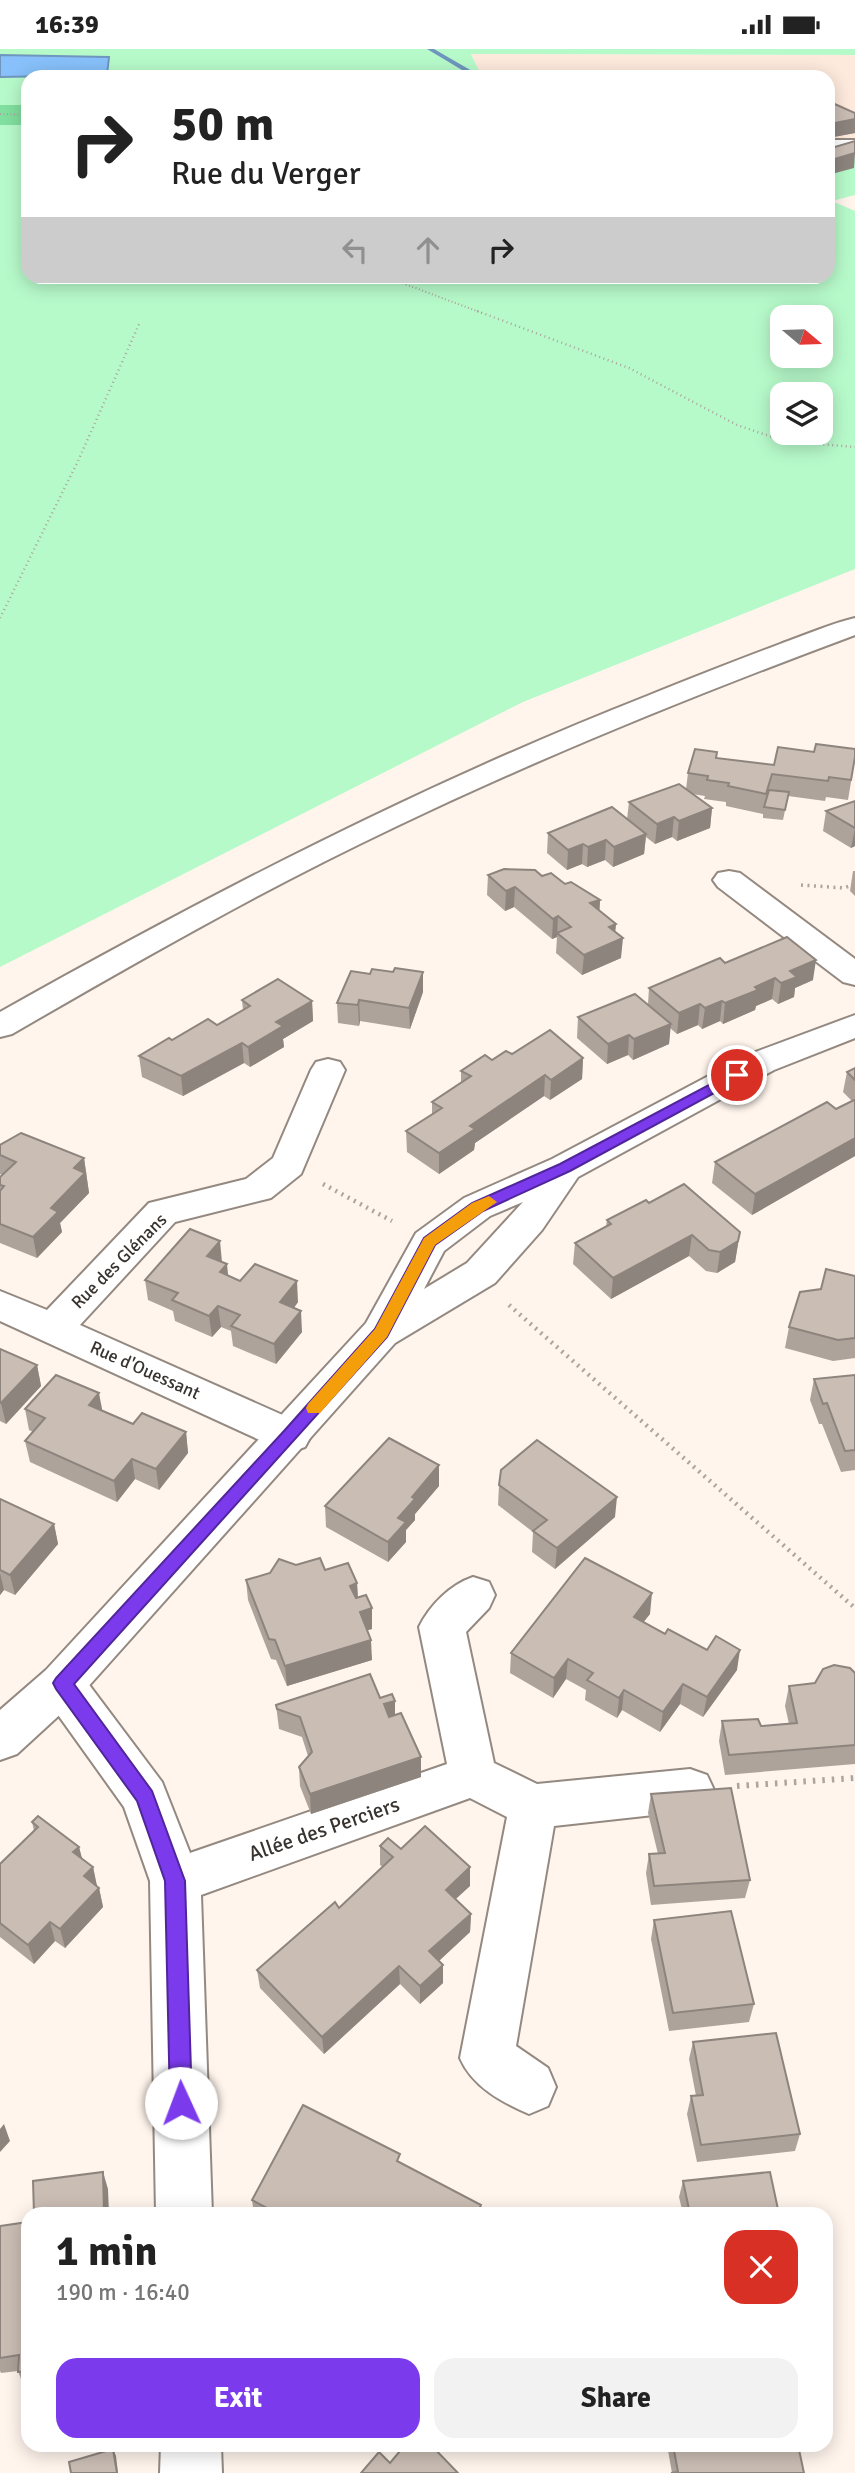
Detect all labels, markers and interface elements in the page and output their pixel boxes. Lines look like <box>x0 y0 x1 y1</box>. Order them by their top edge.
text: 16:39 <box>35 9 99 41</box>
text: 50 m <box>171 94 274 154</box>
icon: right <box>56 98 147 189</box>
text: Rue du Verger <box>171 154 360 193</box>
icon: left <box>336 231 374 269</box>
icon: ahead <box>409 231 447 269</box>
icon: right <box>482 231 520 269</box>
north arrow <box>770 305 833 367</box>
map controls <box>770 305 833 445</box>
button: layers <box>770 382 833 445</box>
pin <box>707 1045 767 1105</box>
icon: arrive <box>718 1056 756 1094</box>
street label: Rue des Glénans <box>67 1209 171 1313</box>
street label: Rue d'Ouessant <box>87 1336 203 1404</box>
street label: Allée des Perciers <box>245 1791 403 1867</box>
position arrow <box>144 2066 218 2140</box>
text: 1 min <box>56 2226 157 2277</box>
button: close <box>724 2230 798 2304</box>
text: 190 m · 16:40 <box>56 2278 190 2307</box>
button: Exit <box>56 2358 420 2438</box>
button: Share <box>434 2358 798 2438</box>

